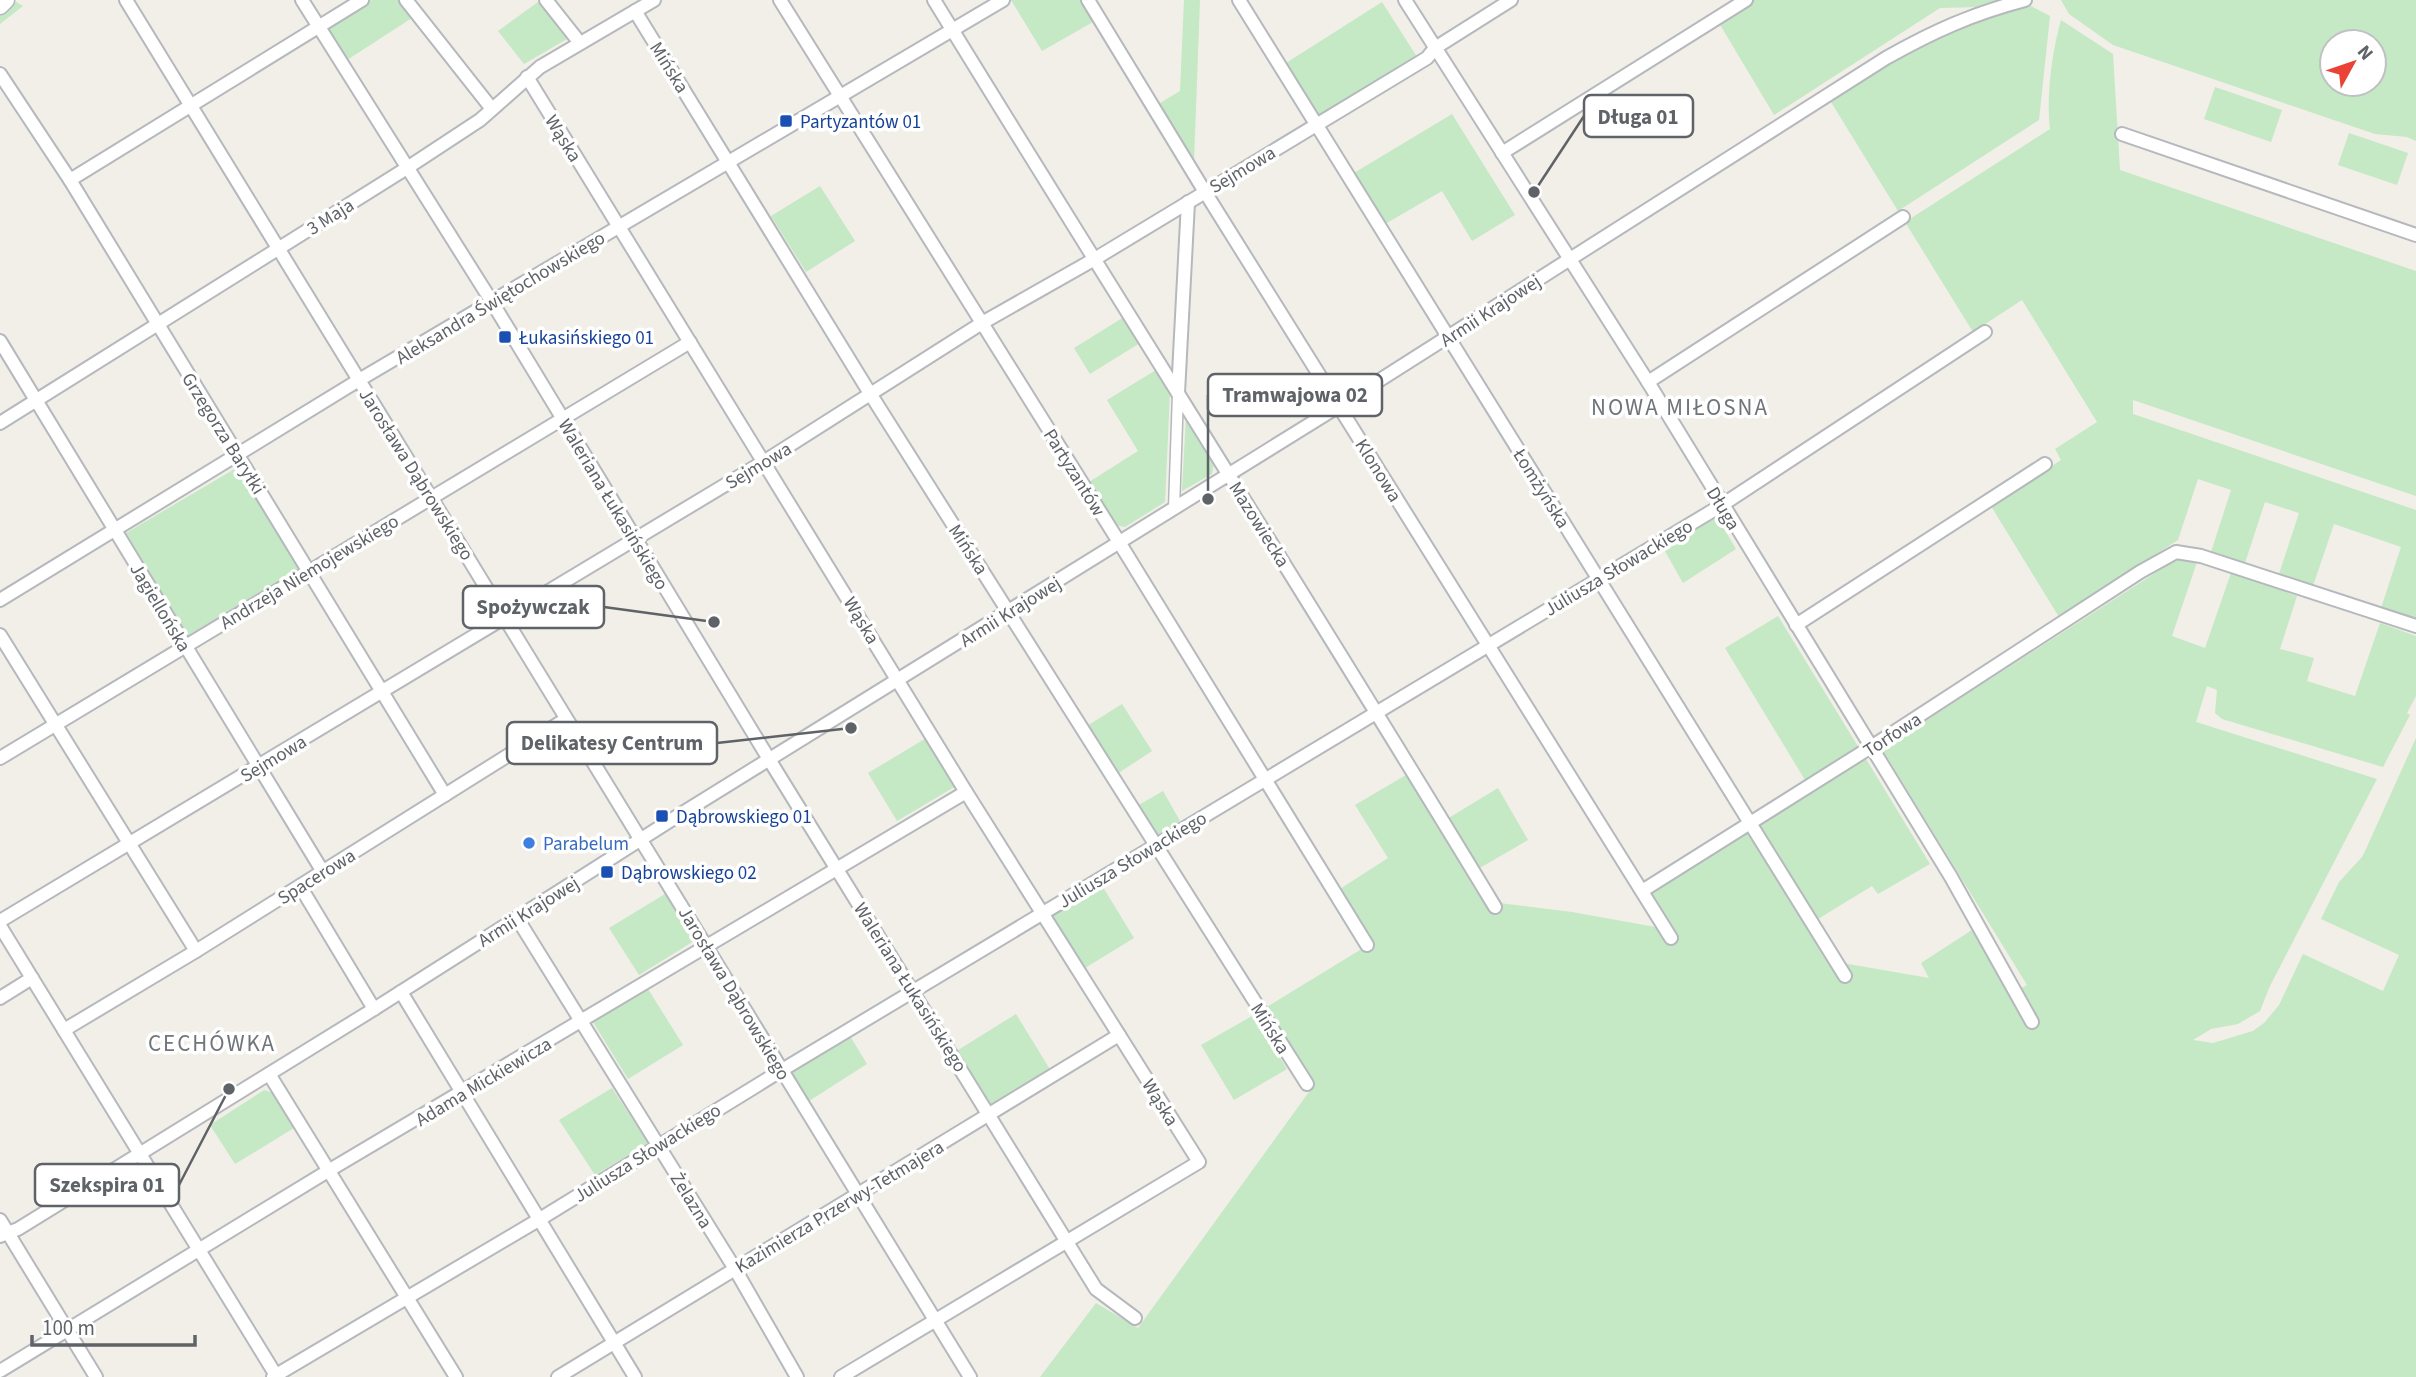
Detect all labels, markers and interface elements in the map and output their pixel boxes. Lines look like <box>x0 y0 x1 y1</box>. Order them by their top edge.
north arrow <box>2318 28 2388 98</box>
street label: Mińska <box>643 37 695 99</box>
text: N <box>2350 40 2379 67</box>
callout: Długa 01 <box>1584 95 1693 137</box>
text: Długa 01 <box>1597 102 1679 132</box>
place label: Partyzantów 01 <box>800 109 921 136</box>
street label: Wąska <box>538 110 588 168</box>
marker: Partyzantów 01 <box>778 113 794 129</box>
street label: Sejmowa <box>1204 140 1281 201</box>
street label: 3 Maja <box>302 192 360 242</box>
street label: Aleksandra Świętochowskiego <box>391 225 611 372</box>
street label: Armii Krajowej <box>1435 269 1546 354</box>
place label: Łukasińskiego 01 <box>518 325 654 352</box>
marker: Łukasińskiego 01 <box>497 329 513 345</box>
street label: Grzegorza Baryłki <box>174 368 271 500</box>
callout: Tramwajowa 02 <box>1208 374 1382 416</box>
text: Tramwajowa 02 <box>1222 380 1368 410</box>
street label: Jarosława Dąbrowskiego <box>352 384 480 566</box>
district label: NOWA MIŁOSNA <box>1591 391 1769 424</box>
street label: Waleriana Łukasińskiego <box>551 414 675 595</box>
street label: Partyzantów <box>1036 424 1111 522</box>
street label: Klonowa <box>1348 434 1408 508</box>
street label: Sejmowa <box>720 436 797 497</box>
street label: Łomżyńska <box>1505 443 1576 534</box>
street label: Mazowiecka <box>1222 477 1296 573</box>
street label: Długa <box>1699 482 1746 536</box>
street label: Andrzeja Niemojewskiego <box>215 508 404 636</box>
street label: Juliusza Słowackiego <box>1539 513 1698 623</box>
street label: Mińska <box>941 519 994 581</box>
street label: Jagiellońska <box>123 558 197 657</box>
street label: Armii Krajowej <box>955 570 1067 654</box>
callout: Spożywczak <box>463 586 604 628</box>
text: Spożywczak <box>476 592 590 622</box>
street label: Wąska <box>836 592 885 650</box>
street label: Torfowa <box>1858 706 1927 764</box>
callout: Delikatesy Centrum <box>507 722 717 764</box>
text: Delikatesy Centrum <box>521 728 703 758</box>
street label: Sejmowa <box>235 729 312 790</box>
place label: Dąbrowskiego 01 <box>676 804 812 831</box>
street label: Juliusza Słowackiego <box>1053 805 1212 915</box>
marker: Dąbrowskiego 01 <box>654 808 670 824</box>
place label: Parabelum <box>543 831 629 858</box>
marker: Parabelum <box>521 835 537 851</box>
street label: Spacerowa <box>273 843 361 912</box>
place label: Dąbrowskiego 02 <box>621 860 757 887</box>
marker: Dąbrowskiego 02 <box>599 864 615 880</box>
street label: Armii Krajowej <box>473 870 585 954</box>
street label: Waleriana Łukasińskiego <box>846 898 973 1078</box>
street label: Jarosława Dąbrowskiego <box>671 902 796 1086</box>
street label: Mińska <box>1244 998 1296 1060</box>
district label: CECHÓWKA <box>148 1027 276 1060</box>
street label: Adama Mickiewicza <box>411 1031 557 1134</box>
street label: Wąska <box>1135 1074 1185 1132</box>
street label: Juliusza Słowackiego <box>569 1097 727 1209</box>
street label: Kazimierza Przerwy-Tetmajera <box>730 1134 949 1281</box>
callout: Szekspira 01 <box>35 1164 179 1206</box>
street label: Żelazna <box>663 1167 719 1234</box>
text: Szekspira 01 <box>49 1170 165 1200</box>
scale bar <box>32 1304 194 1348</box>
text: 100 m <box>42 1313 95 1343</box>

